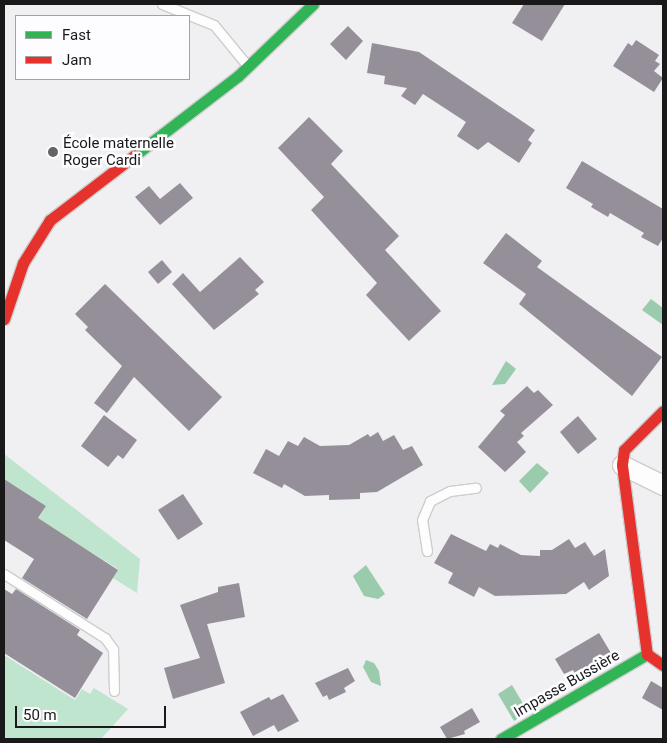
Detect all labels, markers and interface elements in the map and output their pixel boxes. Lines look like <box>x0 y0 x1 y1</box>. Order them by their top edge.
legend <box>15 15 190 80</box>
text: Fast <box>62 26 91 44</box>
text: Jam <box>62 51 92 69</box>
place label: École maternelle Roger Cardi <box>63 134 174 169</box>
marker: École maternelle Roger Cardi <box>47 146 59 158</box>
street label: Impasse Bussière <box>511 647 623 721</box>
scale bar <box>18 696 169 728</box>
text: 50 m <box>23 706 57 724</box>

